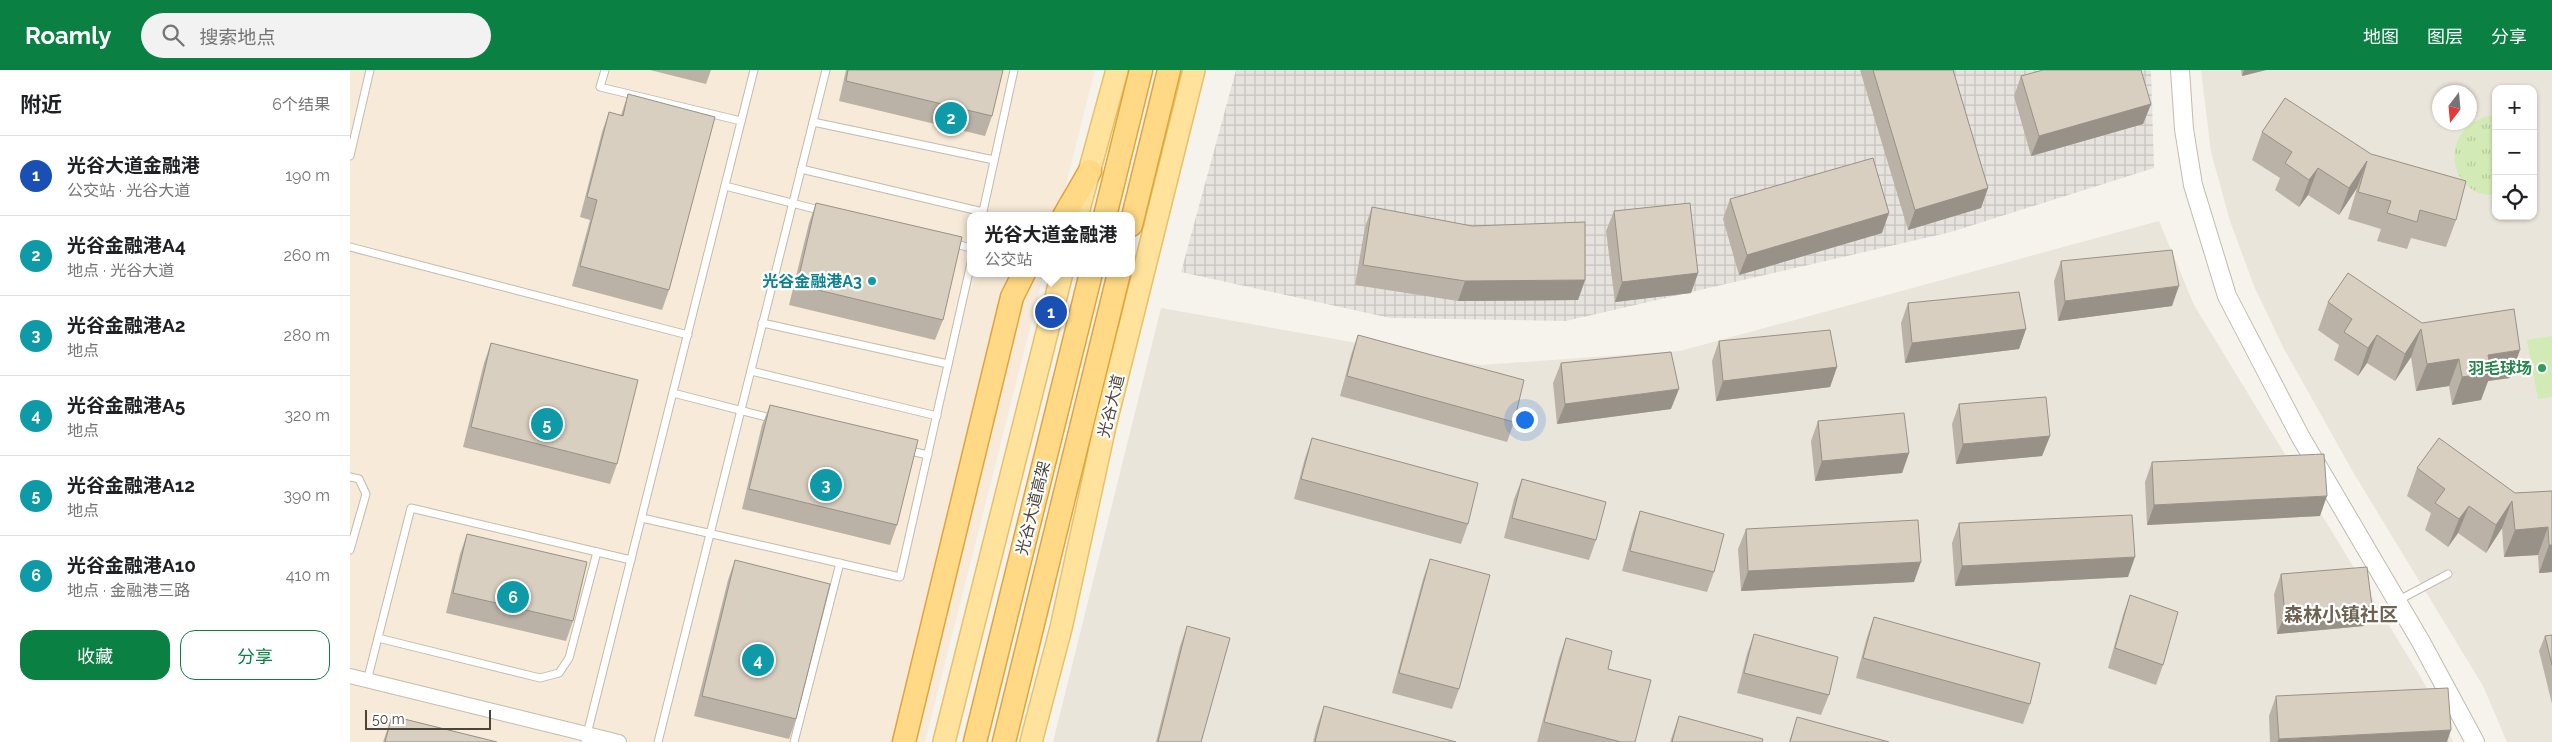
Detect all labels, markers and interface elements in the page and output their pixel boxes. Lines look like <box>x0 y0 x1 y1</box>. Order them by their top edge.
search box <box>141 13 491 58</box>
text: Roamly <box>25 21 111 50</box>
icon: search <box>159 21 187 49</box>
text: 搜索地点 <box>199 26 275 48</box>
text: 地图 <box>2363 26 2399 47</box>
text: 图层 <box>2427 26 2463 47</box>
text: 分享 <box>2491 26 2527 47</box>
north arrow <box>2432 85 2477 130</box>
map controls <box>2492 85 2537 220</box>
button: + <box>2492 85 2537 130</box>
text: 附近 <box>20 92 62 117</box>
text: 6个结果 <box>272 95 330 114</box>
pin: 2 <box>935 99 967 137</box>
button: − <box>2492 130 2537 175</box>
text: 光谷大道金融港 <box>67 154 200 176</box>
text: 1 <box>32 166 40 185</box>
text: 190 m <box>285 166 330 185</box>
button: locate <box>2492 175 2537 220</box>
text: 公交站 · 光谷大道 <box>67 181 190 200</box>
popup <box>967 212 1135 277</box>
text: 光谷大道金融港 <box>984 223 1118 245</box>
text: 光谷金融港A4 <box>67 234 186 256</box>
text: 2 <box>31 246 41 265</box>
text: 260 m <box>283 246 330 265</box>
text: 公交站 <box>984 250 1033 269</box>
text: 地点 · 光谷大道 <box>67 261 174 280</box>
place label: 光谷金融港A3 <box>762 272 862 291</box>
marker: 光谷金融港A3 <box>866 275 878 287</box>
pin: 1 <box>1035 293 1067 331</box>
text: 光谷金融港A2 <box>67 314 185 336</box>
text: 3 <box>32 326 40 345</box>
text: 280 m <box>284 326 330 345</box>
text: 地点 <box>67 341 99 360</box>
place label: 羽毛球场 <box>2468 359 2532 378</box>
marker: 羽毛球场 <box>2536 362 2548 374</box>
street label: 光谷大道 <box>1094 373 1128 439</box>
text: 光谷金融港A5 <box>67 394 185 416</box>
pin: 5 <box>531 405 563 443</box>
text: 4 <box>31 406 41 425</box>
text: 320 m <box>285 406 330 425</box>
your location <box>1512 407 1538 433</box>
text: 地点 <box>67 421 99 440</box>
street label: 光谷大道高架 <box>1012 459 1054 557</box>
pin: 3 <box>810 466 842 504</box>
text: 光谷金融港A12 <box>67 474 195 496</box>
text: 5 <box>32 486 40 505</box>
text: 390 m <box>284 486 330 505</box>
text: 地点 <box>67 501 99 520</box>
text: 光谷金融港A10 <box>67 554 196 576</box>
text: 6 <box>31 566 41 585</box>
text: 410 m <box>286 566 330 585</box>
pin: 6 <box>497 578 529 616</box>
text: 地点 · 金融港三路 <box>67 581 190 600</box>
district label: 森林小镇社区 <box>2284 603 2398 625</box>
button: 收藏 <box>20 630 170 680</box>
button: 分享 <box>180 630 330 680</box>
pin: 4 <box>742 641 774 679</box>
scale bar <box>365 707 491 730</box>
text: 50 m <box>372 711 405 727</box>

